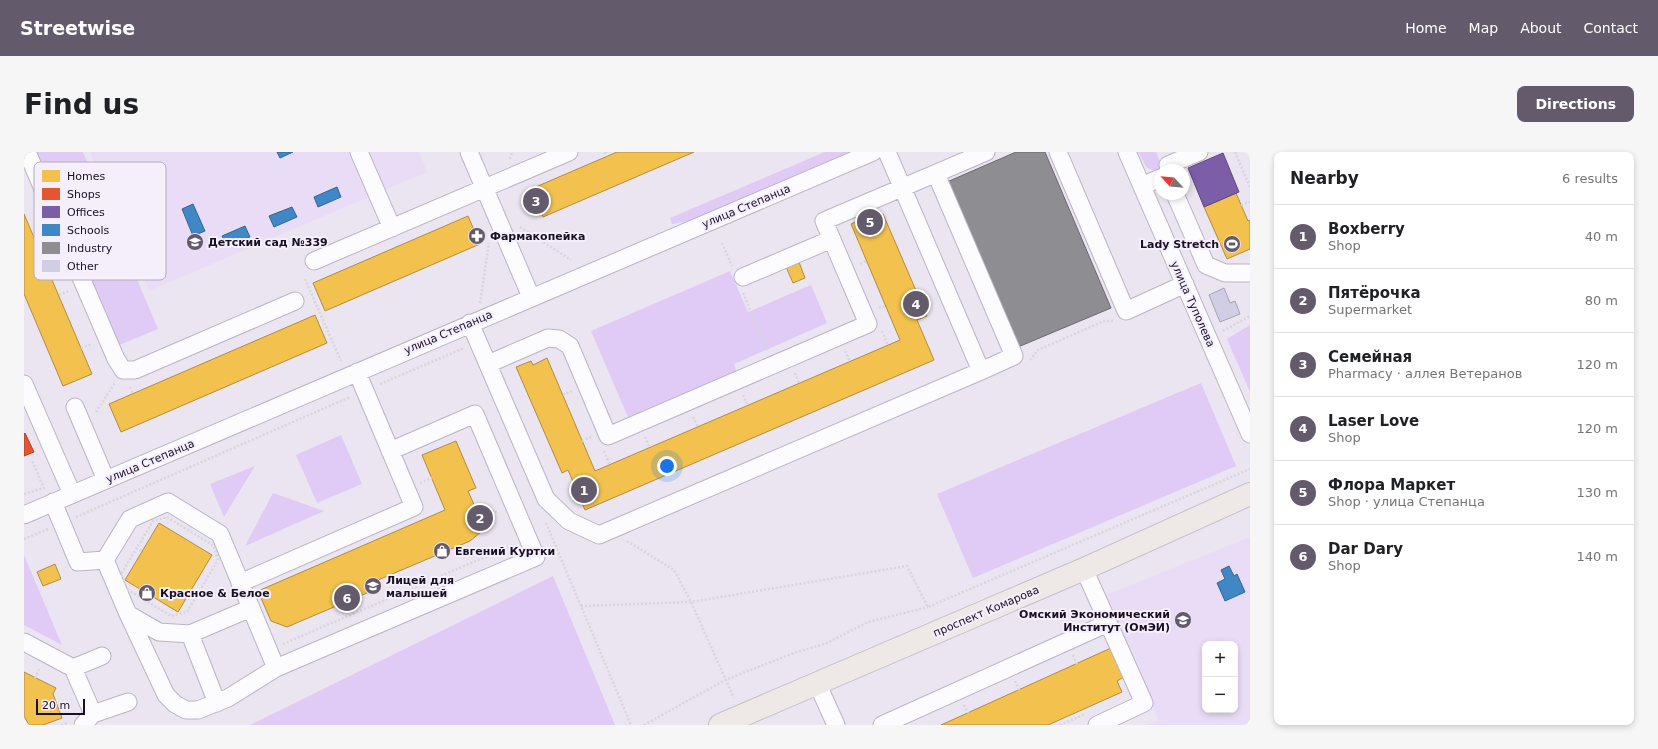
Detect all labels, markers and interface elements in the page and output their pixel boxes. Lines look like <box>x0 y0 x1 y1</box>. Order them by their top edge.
text: Streetwise <box>20 17 135 39</box>
text: Home <box>1405 20 1447 36</box>
text: Map <box>1469 20 1498 36</box>
text: About <box>1520 20 1562 36</box>
text: Contact <box>1584 20 1638 36</box>
button: Directions <box>1517 86 1634 122</box>
text: Find us <box>24 88 139 121</box>
legend <box>34 162 166 280</box>
north arrow <box>1154 164 1190 200</box>
text: Nearby <box>1290 168 1359 188</box>
text: Homes <box>67 170 105 183</box>
text: 6 results <box>1562 171 1618 186</box>
street label: улица Степанца <box>700 182 792 231</box>
pin: 3 <box>523 186 549 216</box>
text: Shops <box>67 188 101 201</box>
text: Offices <box>67 206 105 219</box>
pin: 5 <box>857 207 883 237</box>
text: Boxberry <box>1328 220 1405 238</box>
text: Schools <box>67 224 110 237</box>
pharmacy icon: Фармакопейка <box>467 226 487 246</box>
text: 1 <box>1298 229 1308 244</box>
text: 40 m <box>1585 229 1618 244</box>
place label: Фармакопейка <box>490 230 585 243</box>
school or university icon: Детский сад №339 <box>185 232 205 252</box>
sports icon: Lady Stretch <box>1222 234 1242 254</box>
place label: Детский сад №339 <box>208 236 328 249</box>
place label: Lady Stretch <box>1140 238 1219 251</box>
text: Shop <box>1328 238 1361 253</box>
text: Industry <box>67 242 113 255</box>
street label: улица Туполева <box>1168 259 1217 349</box>
text: Other <box>67 260 99 273</box>
text: Пятёрочка <box>1328 284 1421 302</box>
pin: 4 <box>903 289 929 319</box>
text: 2 <box>1298 293 1308 308</box>
text: 80 m <box>1585 293 1618 308</box>
text: Supermarket <box>1328 302 1412 317</box>
street label: улица Степанца <box>402 308 494 357</box>
text: Семейная <box>1328 348 1412 366</box>
text: 3 <box>1298 357 1308 372</box>
text: 120 m <box>1576 357 1618 372</box>
text: Pharmacy · аллея Ветеранов <box>1328 366 1522 381</box>
text: Laser Love <box>1328 412 1419 430</box>
text: 4 <box>1298 421 1308 436</box>
text: 120 m <box>1576 421 1618 436</box>
text: Shop <box>1328 430 1361 445</box>
street label: улица Степанца <box>104 437 196 486</box>
your location <box>657 456 677 476</box>
pin: 1 <box>571 475 597 505</box>
text: Флора Маркет <box>1328 476 1455 494</box>
text: 5 <box>1298 485 1308 500</box>
text: 130 m <box>1576 485 1618 500</box>
text: Shop · улица Степанца <box>1328 494 1485 509</box>
pin: 2 <box>467 503 493 533</box>
text: Dar Dary <box>1328 540 1403 558</box>
shop icon: Евгений Куртки <box>432 541 452 561</box>
place label: Евгений Куртки <box>455 545 555 558</box>
text: 6 <box>1298 549 1308 564</box>
text: 140 m <box>1576 549 1618 564</box>
text: Shop <box>1328 558 1361 573</box>
place label: Лицей для малышей <box>386 574 454 600</box>
school or university icon: Лицей для малышей <box>363 576 383 596</box>
shop icon: Красное & Белое <box>137 583 157 603</box>
pin: 6 <box>334 583 360 613</box>
street label: проспект Комарова <box>931 583 1041 640</box>
place label: Красное & Белое <box>160 587 270 600</box>
place label: Омский Экономический Институт (ОмЭИ) <box>1019 608 1170 634</box>
school or university icon: Омский Экономический Институт (ОмЭИ) <box>1173 610 1193 630</box>
map controls <box>1202 641 1238 713</box>
button: + <box>1202 641 1238 677</box>
button: − <box>1202 677 1238 713</box>
scale bar <box>36 697 85 716</box>
text: 20 m <box>42 699 70 712</box>

